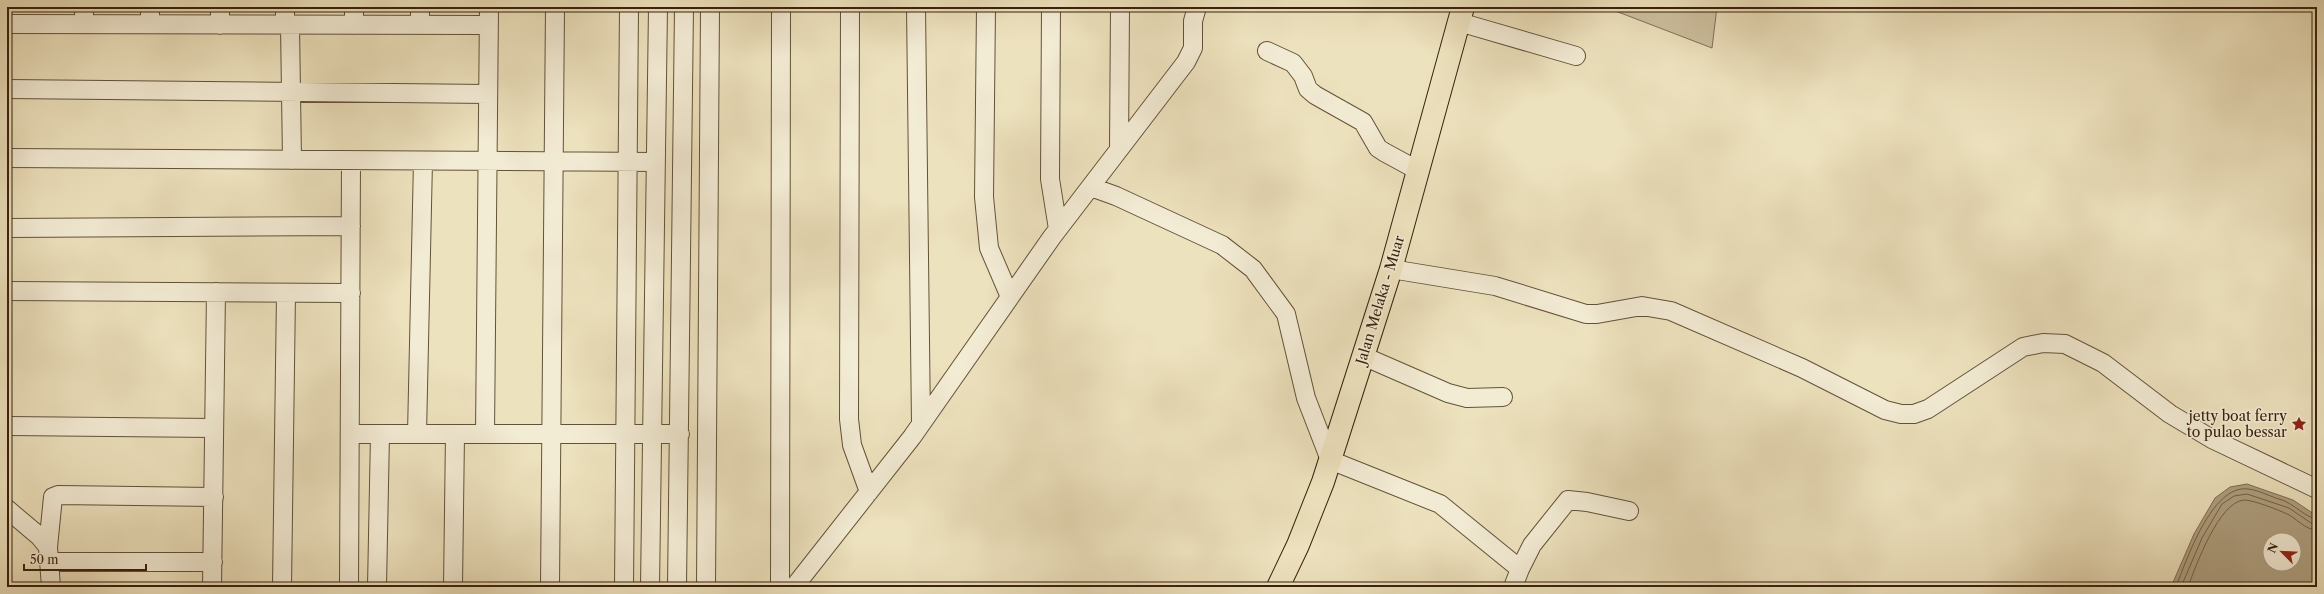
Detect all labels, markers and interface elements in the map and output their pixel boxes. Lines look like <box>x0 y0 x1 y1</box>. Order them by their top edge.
street label: Jalan Melaka - Muar <box>1351 233 1408 369</box>
place label: jetty boat ferry to pulao bessar <box>2186 407 2287 441</box>
place icon: jetty boat ferry to pulao bessar <box>2290 415 2308 433</box>
north arrow <box>2262 532 2302 572</box>
text: N <box>2265 540 2281 555</box>
scale bar <box>24 546 146 572</box>
text: 50 m <box>30 552 59 567</box>

